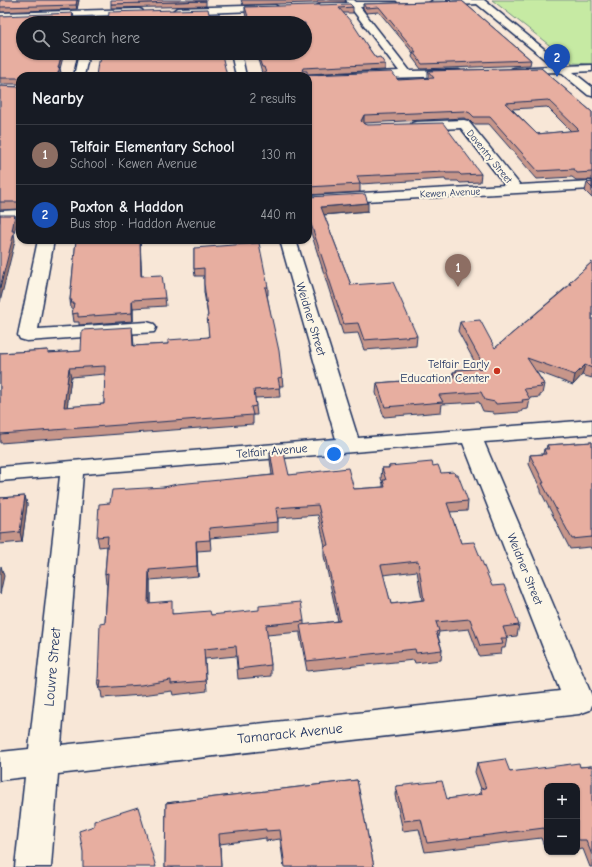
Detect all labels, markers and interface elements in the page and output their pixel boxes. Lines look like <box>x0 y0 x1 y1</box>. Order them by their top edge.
search box <box>16 16 312 60</box>
icon: search <box>30 27 52 49</box>
text: Search here <box>62 29 140 47</box>
pin: 2 <box>544 44 570 77</box>
text: Nearby <box>32 89 83 108</box>
text: 2 results <box>249 91 296 106</box>
street label: Daventry Street <box>464 127 515 187</box>
text: Telfair Elementary School <box>70 138 235 156</box>
text: 1 <box>42 147 48 162</box>
text: 130 m <box>261 147 296 162</box>
text: School · Kewen Avenue <box>70 156 197 171</box>
street label: Kewen Avenue <box>419 185 481 201</box>
text: Paxton & Haddon <box>70 198 184 216</box>
text: 2 <box>42 207 48 222</box>
text: 440 m <box>260 207 296 222</box>
text: Bus stop · Haddon Avenue <box>70 216 216 231</box>
pin: 1 <box>445 254 471 287</box>
street label: Weidner Street <box>293 281 329 358</box>
place label: Telfair Early Education Center <box>400 357 490 385</box>
marker: Telfair Early Education Center <box>492 366 502 376</box>
street label: Telfair Avenue <box>236 441 308 461</box>
your location <box>324 444 344 464</box>
street label: Weidner Street <box>504 531 546 607</box>
street label: Louvre Street <box>41 626 65 707</box>
street label: Tamarack Avenue <box>237 720 343 747</box>
map controls <box>544 783 580 855</box>
button: + <box>544 783 580 819</box>
button: − <box>544 819 580 855</box>

